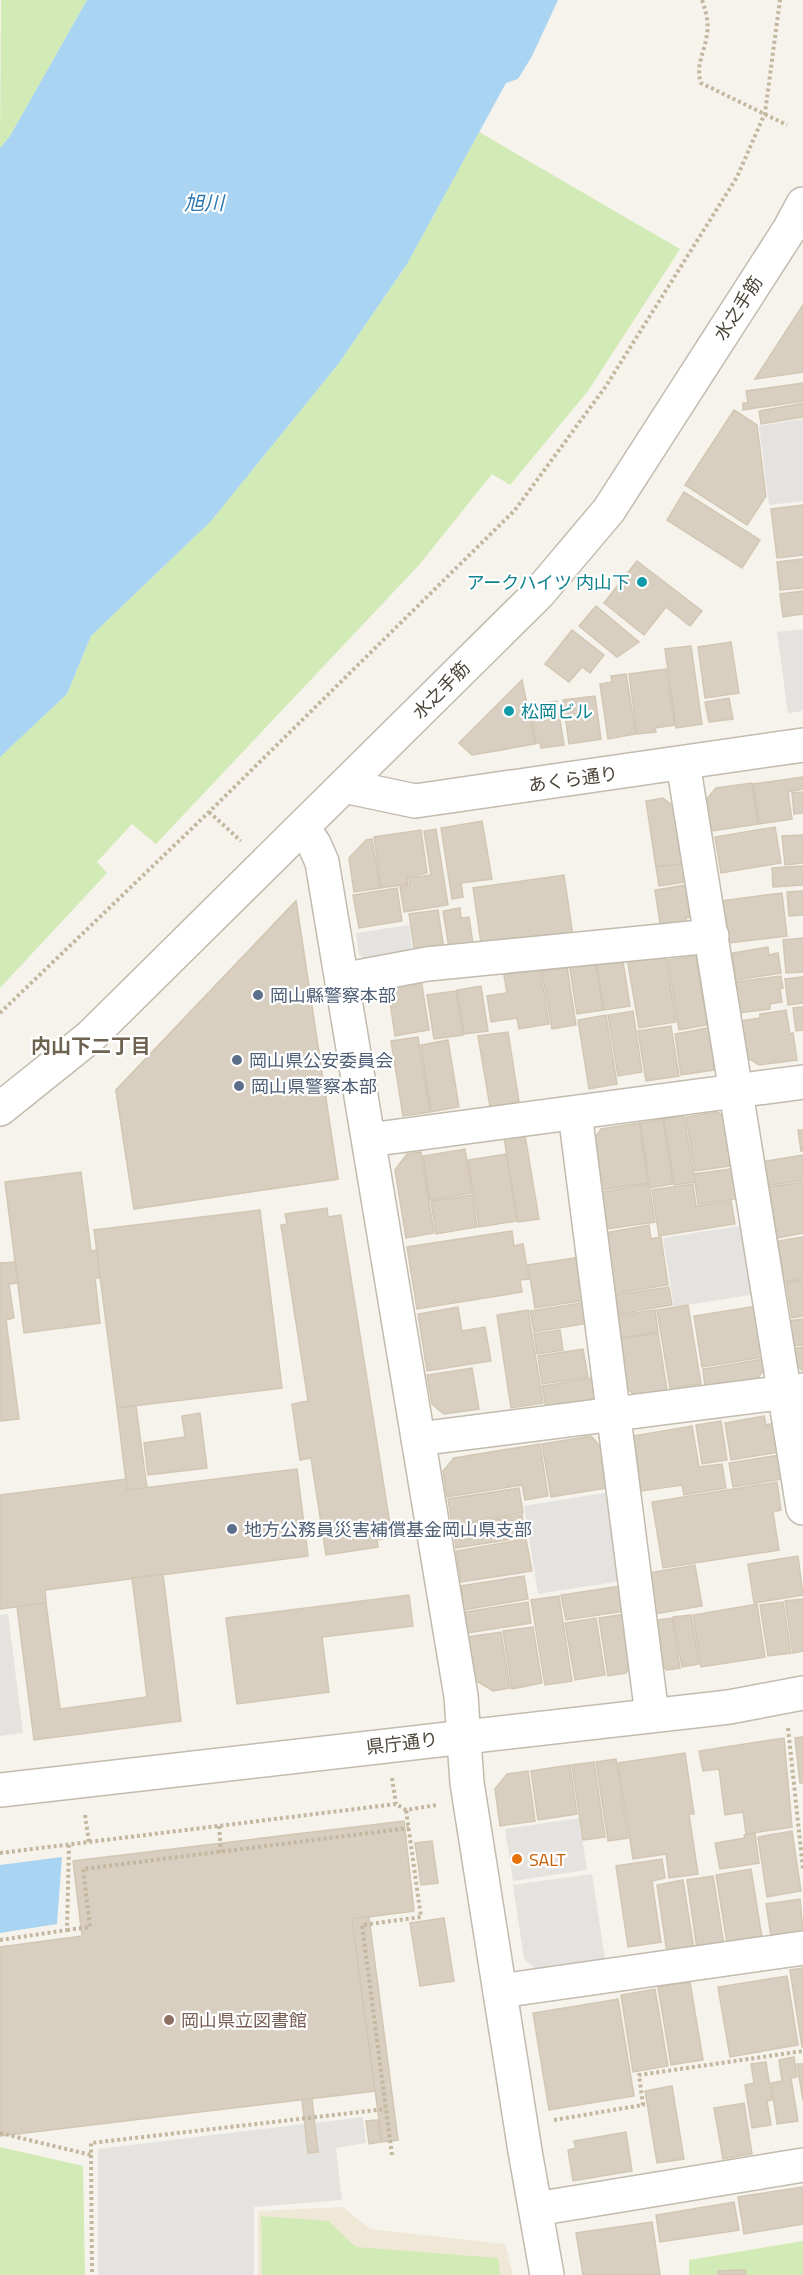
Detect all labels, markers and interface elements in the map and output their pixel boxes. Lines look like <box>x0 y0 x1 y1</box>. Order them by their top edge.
water label: 旭川 <box>184 187 226 218</box>
street label: 水之手筋 <box>707 270 769 346</box>
place label: アークハイツ 内山下 <box>466 569 630 596</box>
marker: アークハイツ 内山下 <box>635 575 649 589</box>
street label: 水之手筋 <box>406 655 476 725</box>
place label: 松岡ビル <box>521 698 593 725</box>
marker: 松岡ビル <box>502 704 516 718</box>
street label: あくら通り <box>527 759 619 799</box>
place label: 岡山縣警察本部 <box>270 982 396 1009</box>
marker: 岡山縣警察本部 <box>251 988 265 1002</box>
district label: 内山下二丁目 <box>31 1030 151 1061</box>
place label: 岡山県公安委員会 <box>249 1047 393 1074</box>
marker: 岡山県公安委員会 <box>230 1053 244 1067</box>
place label: 岡山県警察本部 <box>251 1073 377 1100</box>
marker: 岡山県警察本部 <box>232 1079 246 1093</box>
place label: 地方公務員災害補償基金岡山県支部 <box>244 1516 532 1543</box>
marker: 地方公務員災害補償基金岡山県支部 <box>225 1522 239 1536</box>
street label: 県庁通り <box>365 1725 439 1761</box>
place label: SALT <box>529 1846 566 1873</box>
marker: SALT <box>510 1852 524 1866</box>
place label: 岡山県立図書館 <box>181 2007 307 2034</box>
marker: 岡山県立図書館 <box>162 2013 176 2027</box>

